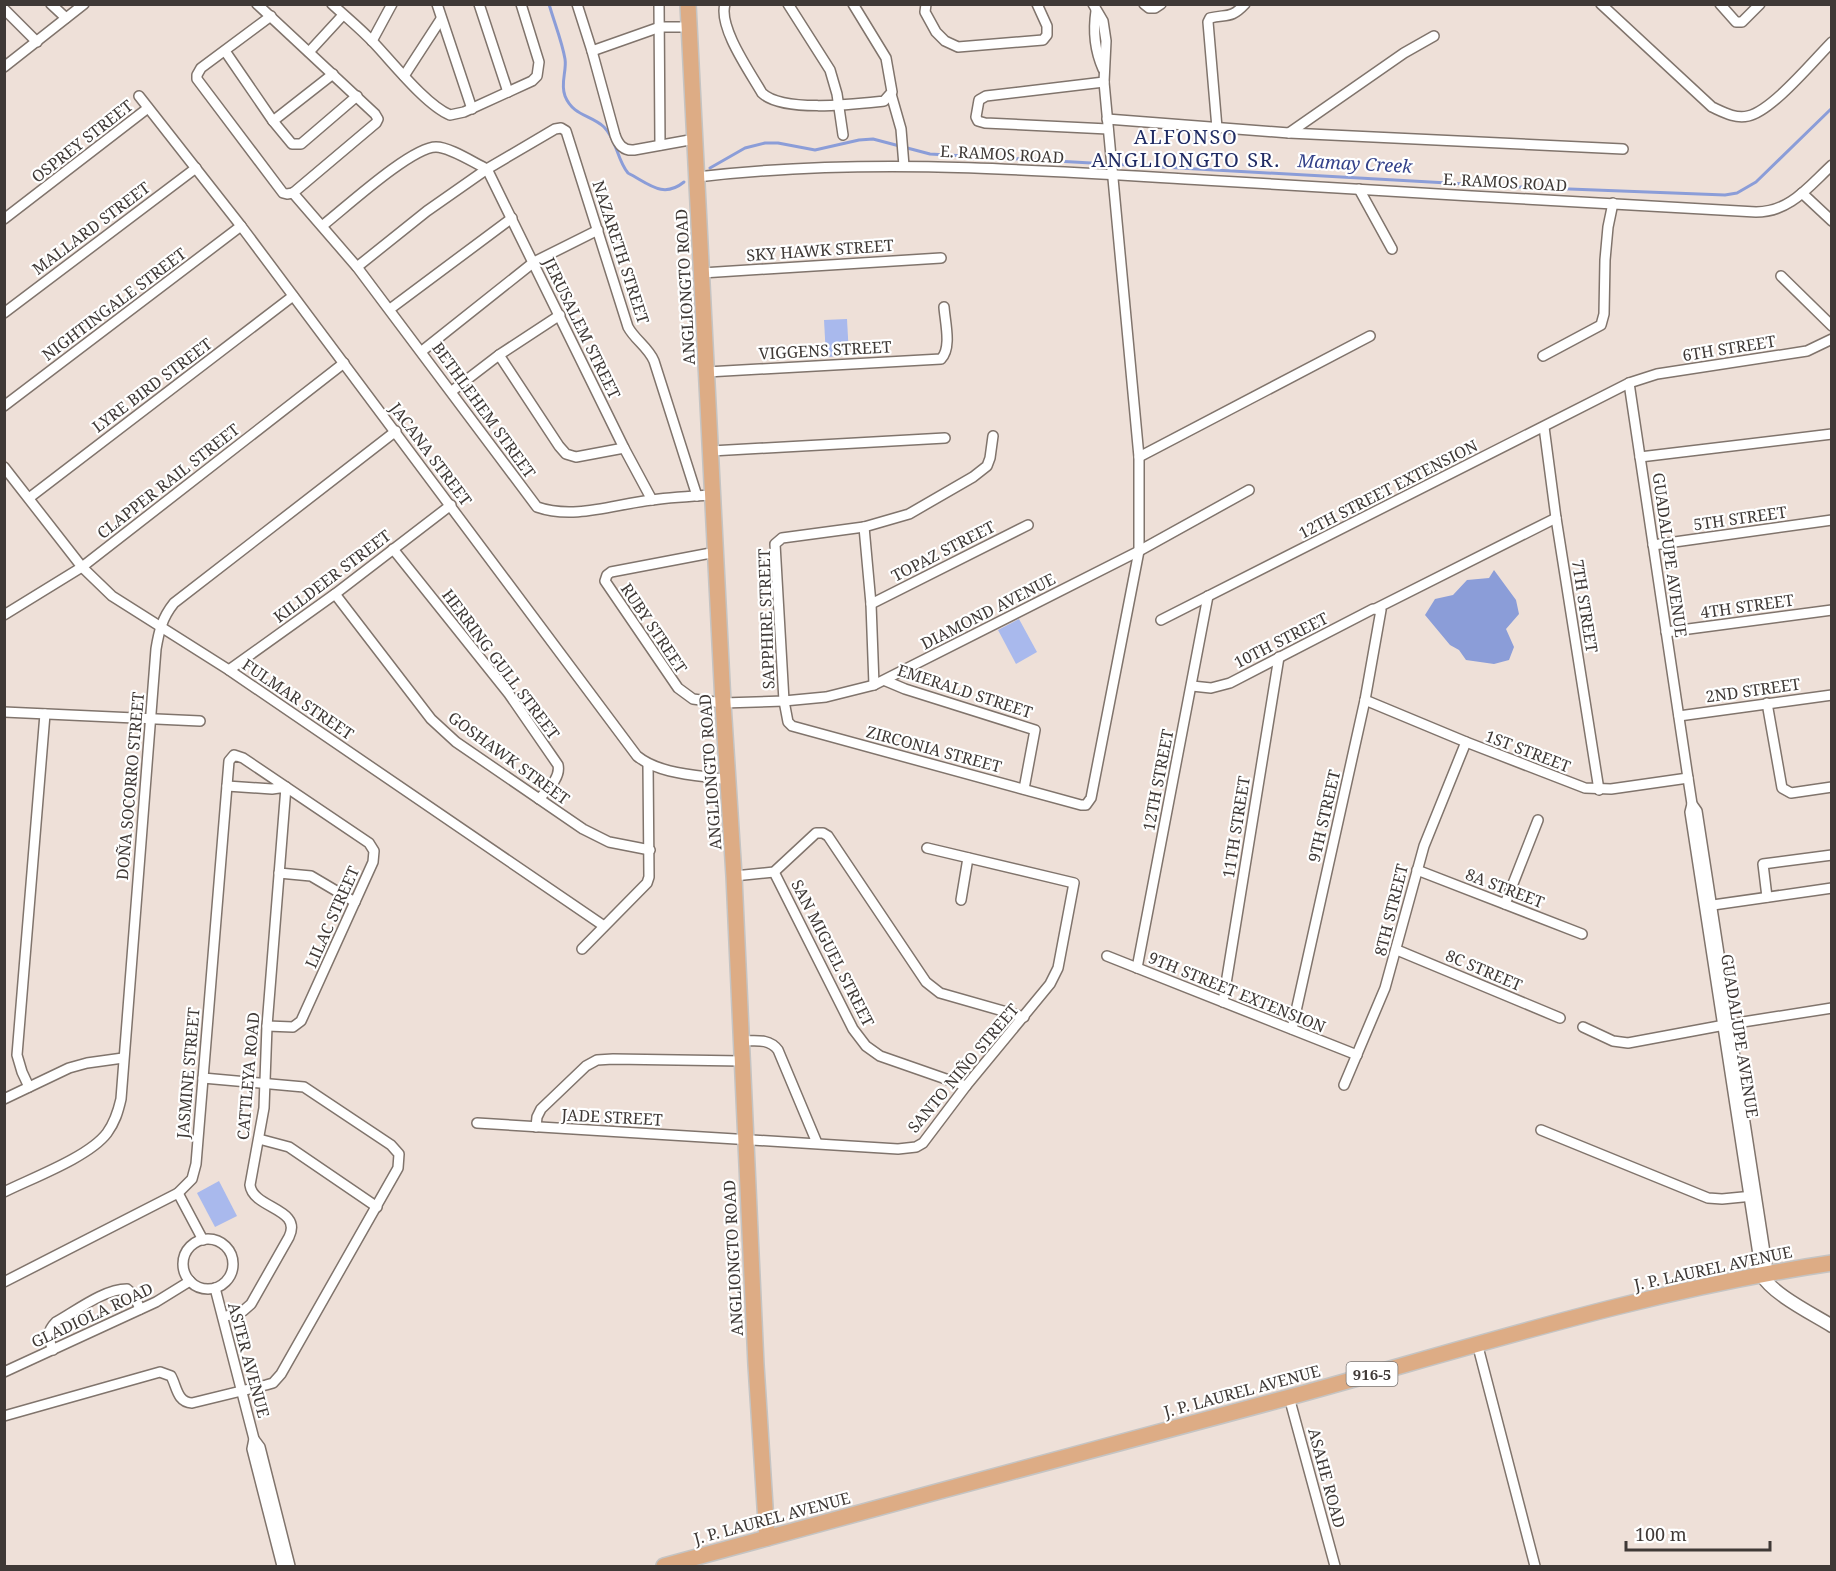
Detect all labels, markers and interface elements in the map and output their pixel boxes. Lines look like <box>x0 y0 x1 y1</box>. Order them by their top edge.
street label: OSPREY STREET <box>27 94 137 188</box>
district label: ALFONSO ANGLIONGTO SR. <box>1091 123 1281 173</box>
street label: E. RAMOS ROAD <box>939 140 1065 168</box>
water label: Mamay Creek <box>1296 148 1414 178</box>
street label: E. RAMOS ROAD <box>1442 168 1568 196</box>
street label: MALLARD STREET <box>28 176 155 280</box>
street label: NAZARETH STREET <box>587 177 655 327</box>
street label: ANGLIONGTO ROAD <box>670 208 700 366</box>
street label: SKY HAWK STREET <box>746 234 895 266</box>
street label: NIGHTINGALE STREET <box>37 242 191 366</box>
street label: JERUSALEM STREET <box>538 253 626 403</box>
street label: 6TH STREET <box>1681 330 1777 366</box>
street label: LYRE BIRD STREET <box>88 333 217 437</box>
street label: VIGGENS STREET <box>758 336 892 364</box>
street label: BETHLEHEM STREET <box>427 338 541 483</box>
street label: JACANA STREET <box>384 397 477 510</box>
street label: CLAPPER RAIL STREET <box>92 418 244 544</box>
street label: 12TH STREET EXTENSION <box>1295 434 1481 544</box>
street label: GUADALUPE AVENUE <box>1648 471 1692 639</box>
street label: 5TH STREET <box>1692 501 1788 535</box>
street label: TOPAZ STREET <box>887 515 999 587</box>
street label: KILLDEER STREET <box>269 524 395 627</box>
street label: SAPPHIRE STREET <box>753 548 779 690</box>
street label: 7TH STREET <box>1567 558 1603 654</box>
street label: DIAMOND AVENUE <box>917 568 1059 654</box>
street label: RUBY STREET <box>616 579 692 678</box>
street label: HERRING GULL STREET <box>437 584 565 744</box>
street label: 4TH STREET <box>1699 589 1795 623</box>
street label: 10TH STREET <box>1230 607 1332 673</box>
street label: FULMAR STREET <box>238 653 358 745</box>
street label: EMERALD STREET <box>895 659 1036 723</box>
street label: 2ND STREET <box>1704 672 1802 708</box>
street label: DOÑA SOCORRO STREET <box>111 691 149 881</box>
street label: ANGLIONGTO ROAD <box>694 693 726 851</box>
street label: GOSHAWK STREET <box>444 706 574 810</box>
street label: ZIRCONIA STREET <box>864 720 1004 778</box>
street label: 1ST STREET <box>1482 725 1574 777</box>
street label: 12TH STREET <box>1137 727 1179 833</box>
street label: 9TH STREET <box>1303 768 1345 864</box>
street label: 11TH STREET <box>1217 774 1255 880</box>
street label: LILAC STREET <box>300 862 364 971</box>
street label: 8TH STREET <box>1369 862 1413 958</box>
street label: 8A STREET <box>1462 863 1548 913</box>
street label: SAN MIGUEL STREET <box>786 876 880 1030</box>
street label: 8C STREET <box>1442 944 1526 996</box>
street label: 9TH STREET EXTENSION <box>1145 946 1329 1038</box>
street label: GUADALUPE AVENUE <box>1716 952 1764 1120</box>
street label: SANTO NIÑO STREET <box>902 999 1024 1137</box>
street label: JASMINE STREET <box>171 1006 205 1140</box>
street label: CATTLEYA ROAD <box>231 1011 265 1141</box>
street label: JADE STREET <box>560 1103 663 1131</box>
street label: ANGLIONGTO ROAD <box>718 1179 748 1337</box>
street label: J. P. LAUREL AVENUE <box>1631 1240 1794 1296</box>
street label: GLADIOLA ROAD <box>27 1277 157 1353</box>
street label: ASTER AVENUE <box>223 1300 275 1420</box>
street label: J. P. LAUREL AVENUE <box>1160 1360 1323 1423</box>
road number: 916-5 <box>1346 1362 1398 1386</box>
street label: ASAHE ROAD <box>1303 1426 1351 1530</box>
street label: J. P. LAUREL AVENUE <box>690 1487 853 1550</box>
scale bar <box>1626 1514 1770 1552</box>
text: 100 m <box>1635 1522 1687 1546</box>

